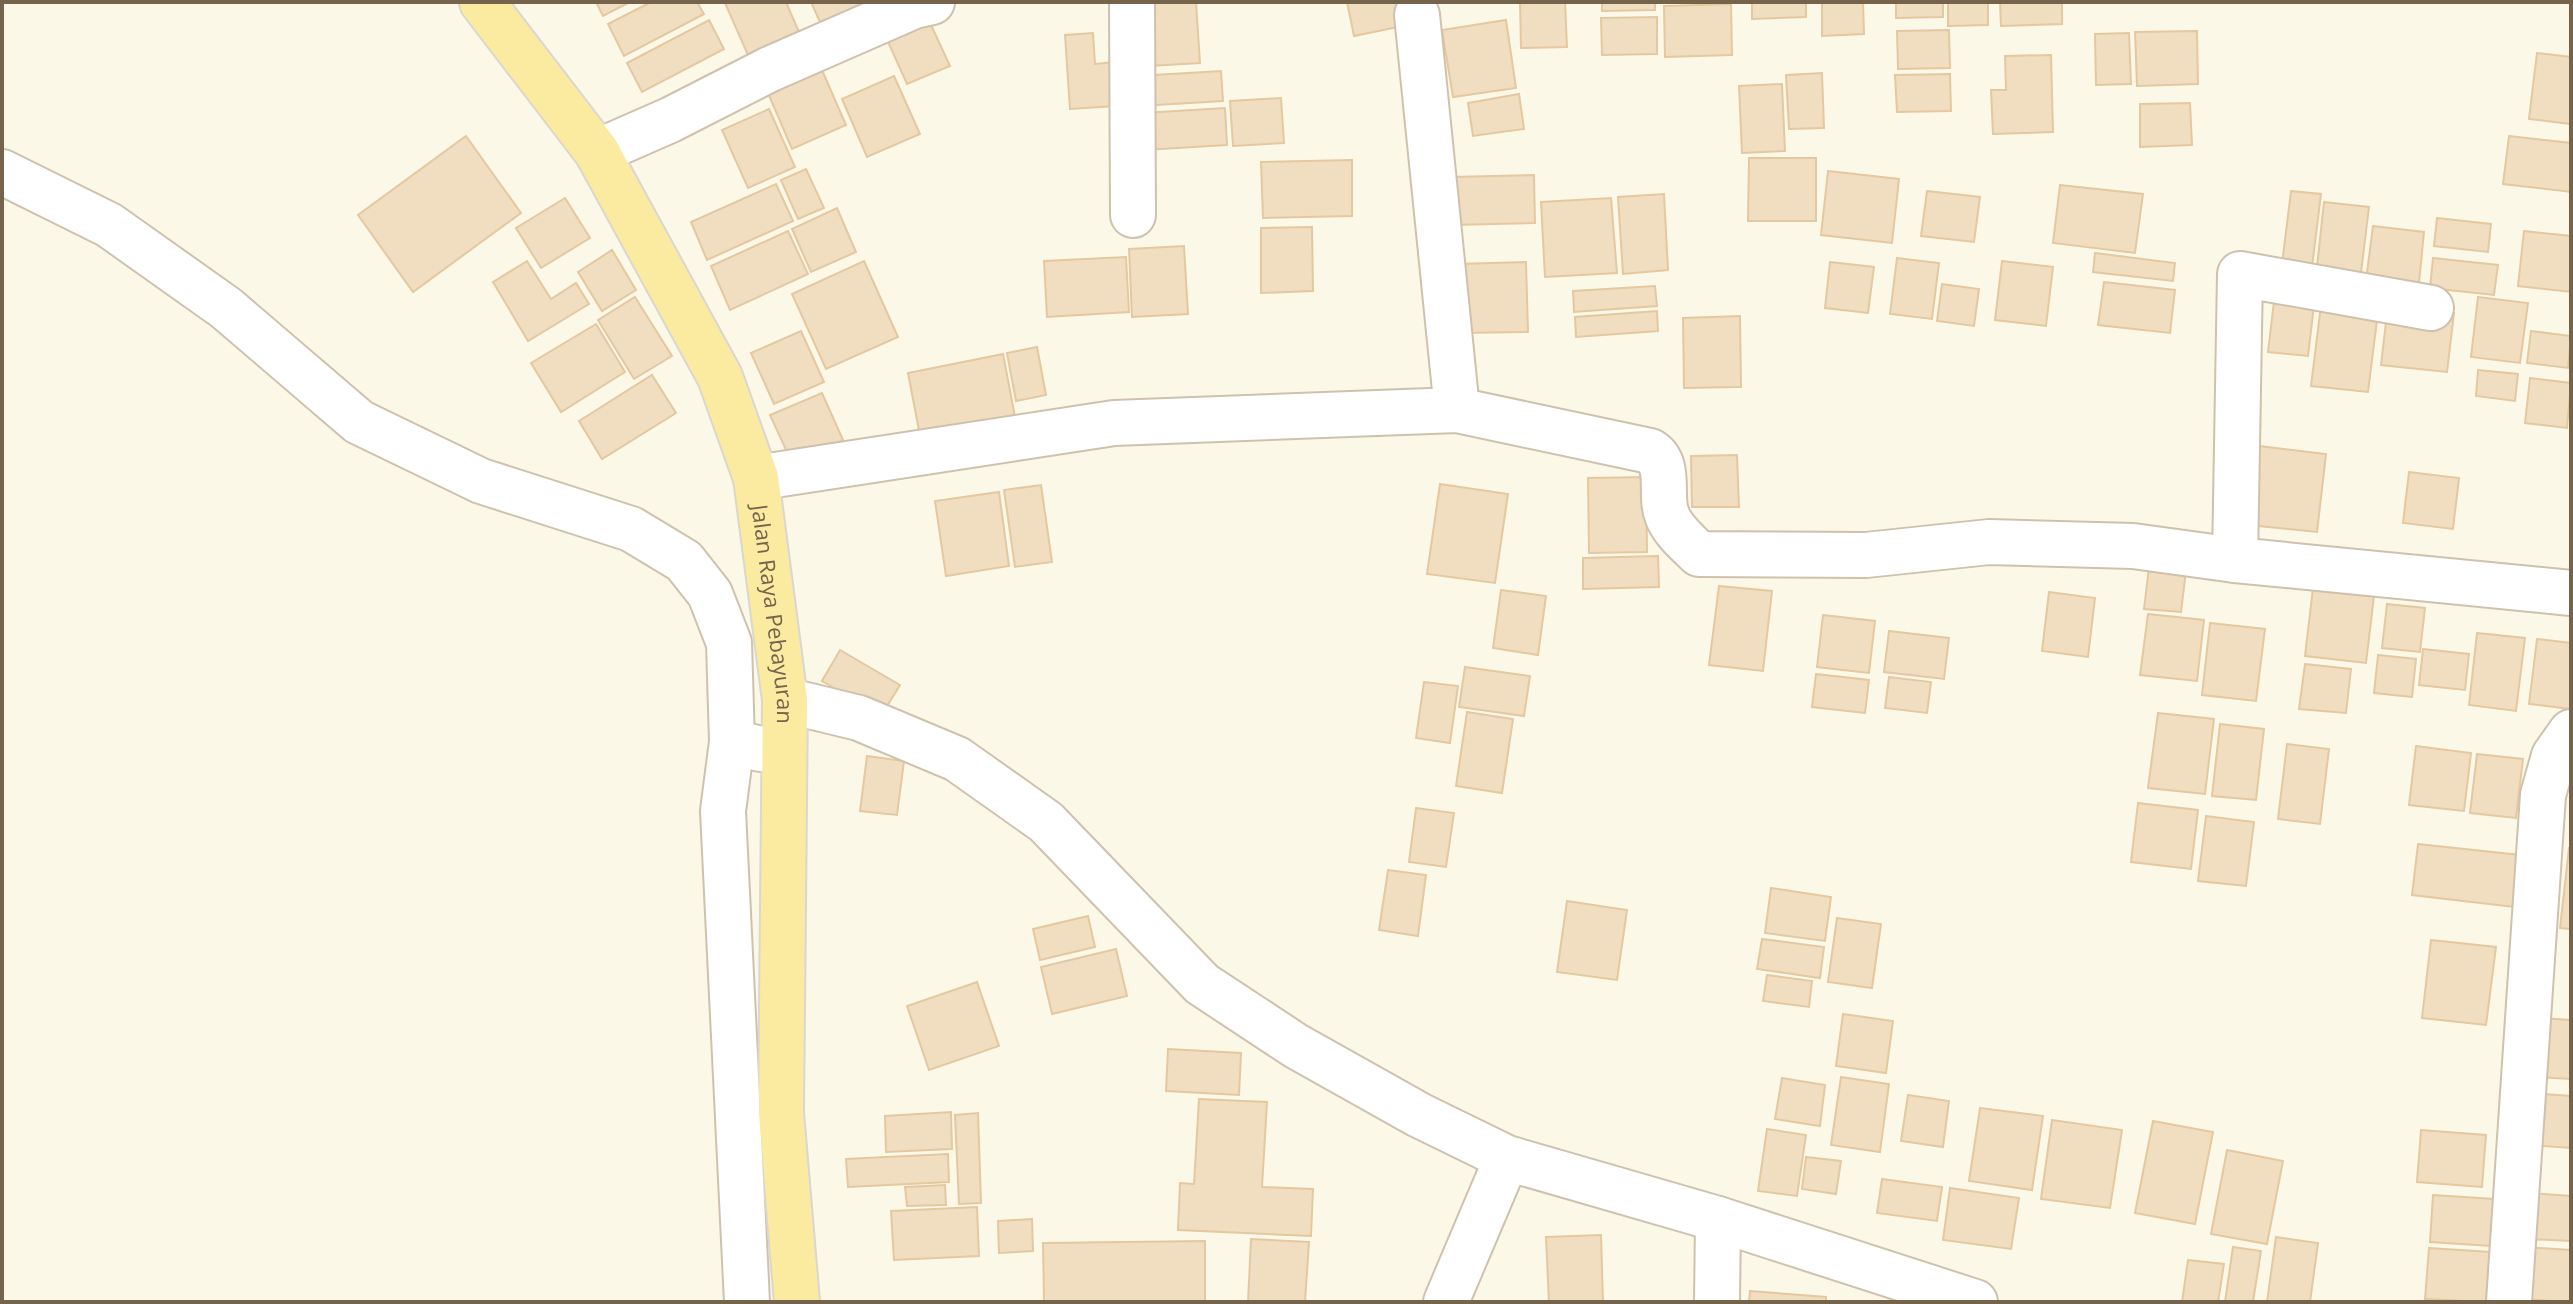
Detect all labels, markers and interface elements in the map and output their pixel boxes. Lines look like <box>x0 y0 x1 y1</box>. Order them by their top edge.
street label: Jalan Raya Pebayuran <box>745 501 801 724</box>

